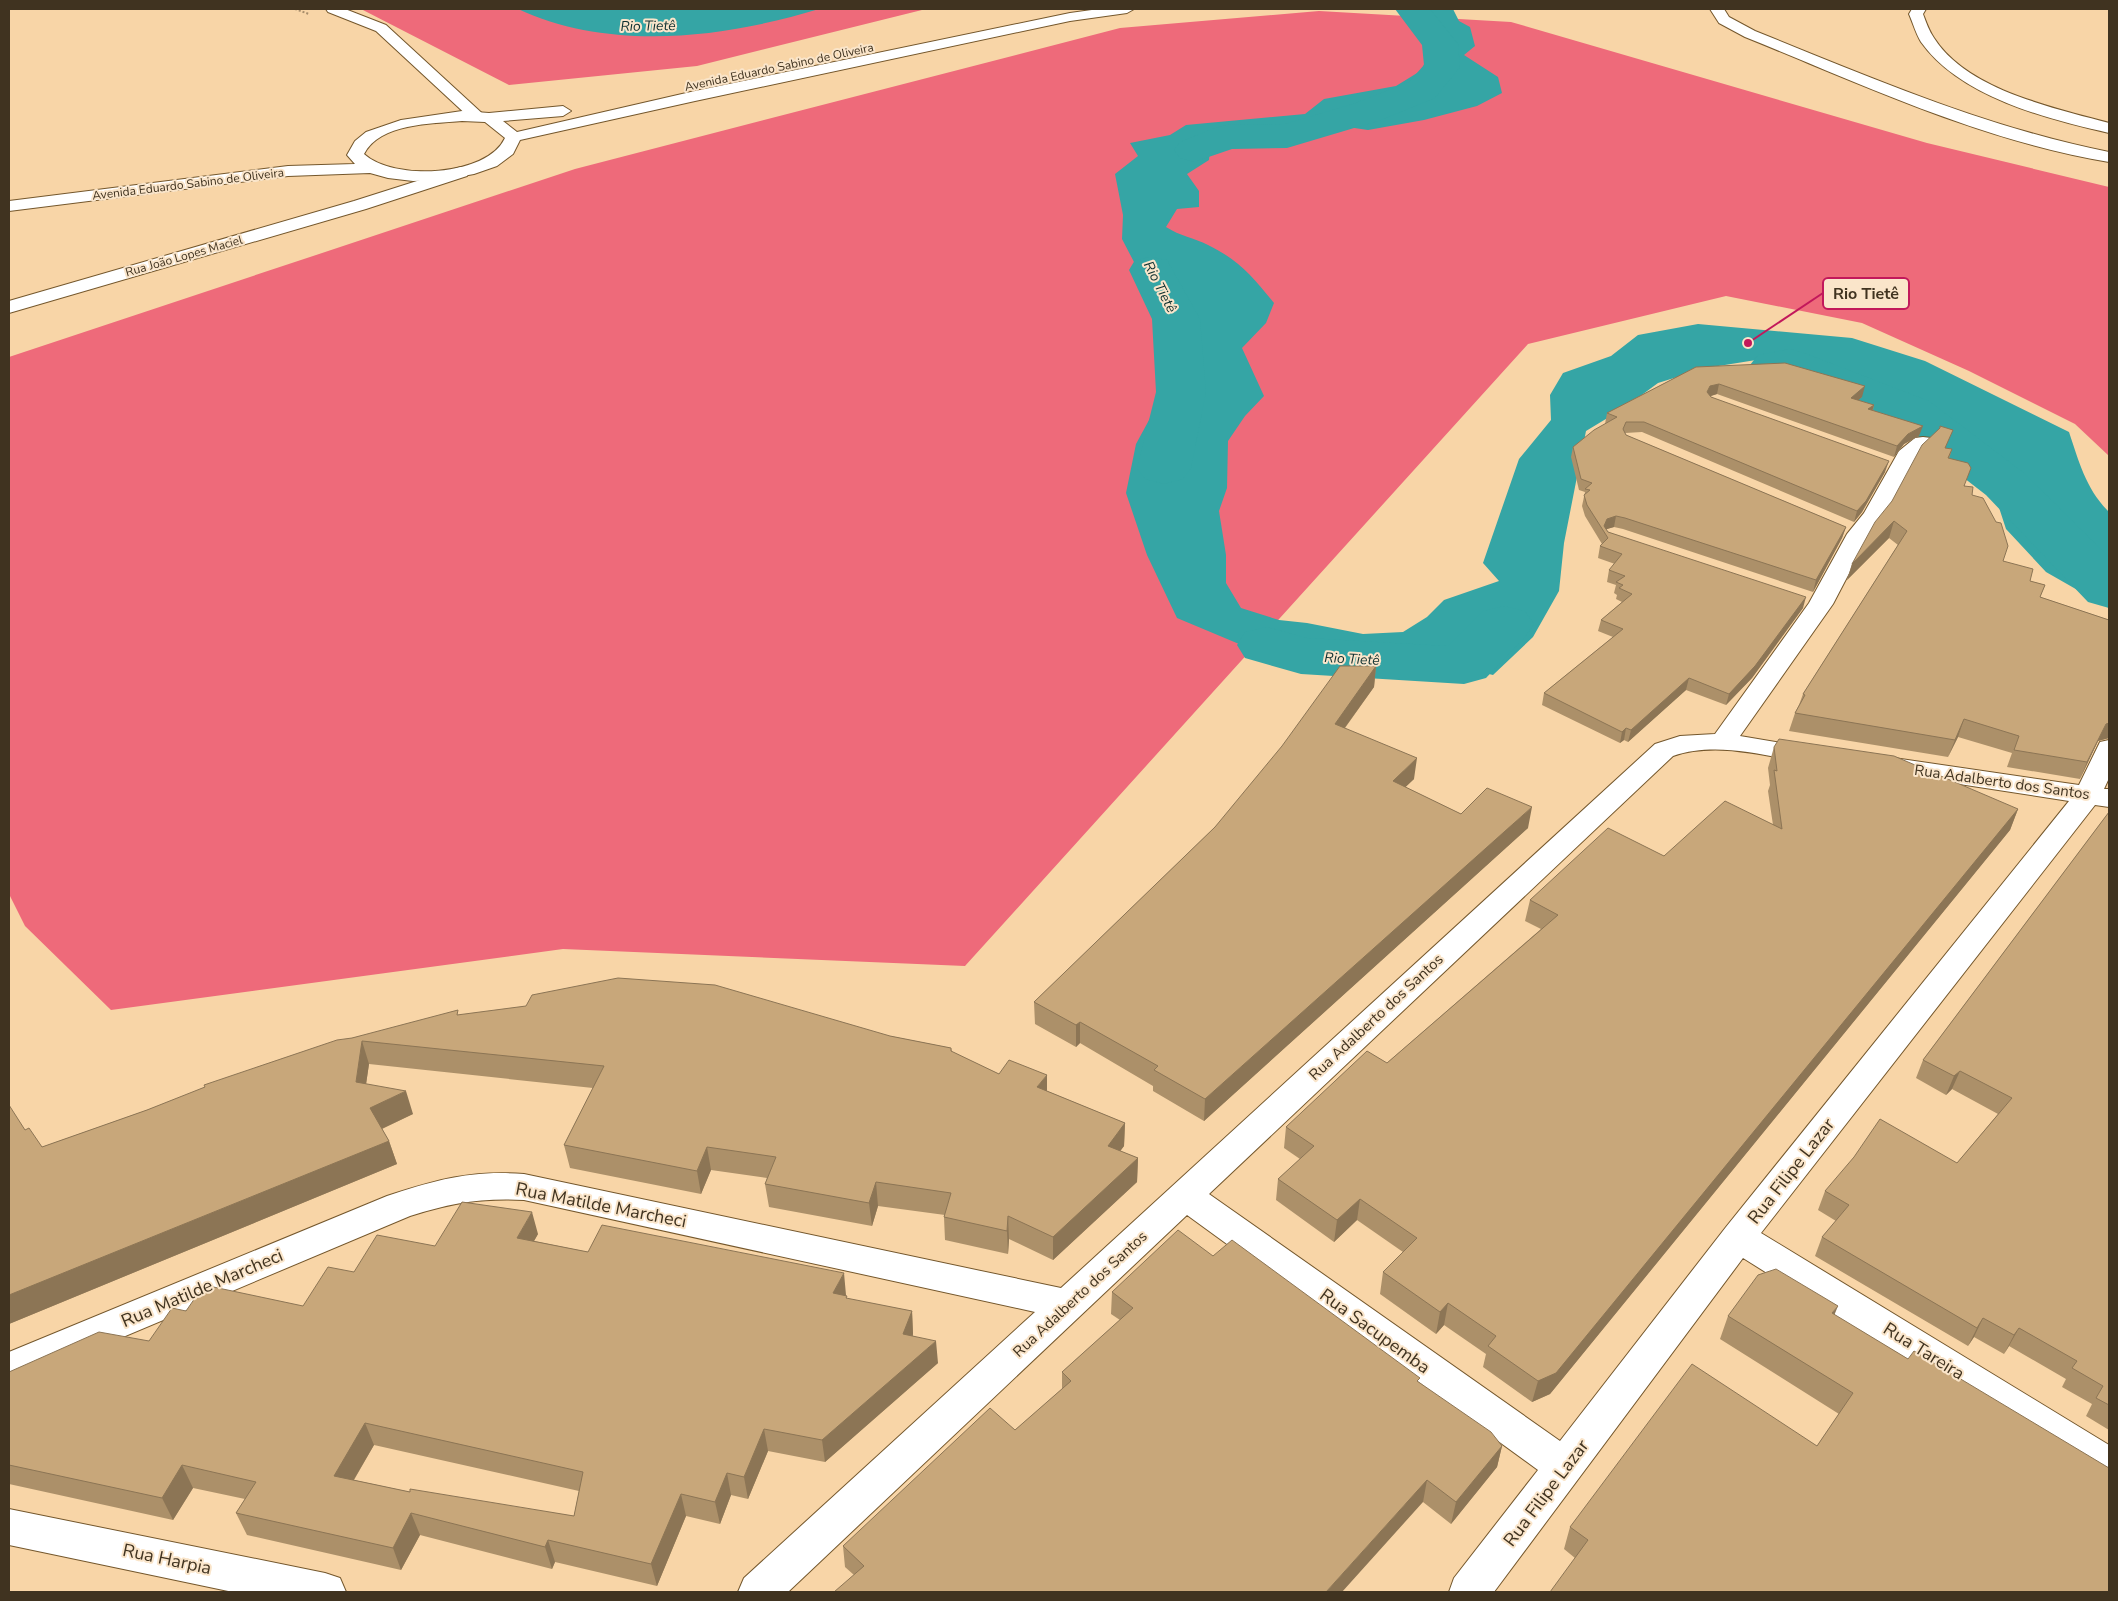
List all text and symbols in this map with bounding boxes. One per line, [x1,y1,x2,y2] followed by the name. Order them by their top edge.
[620,16,676,36] water label: Rio Tietê
[683,39,875,95] street label: Avenida Eduardo Sabino de Oliveira
[91,164,285,204] street label: Avenida Eduardo Sabino de Oliveira
[124,231,245,280] street label: Rua João Lopes Maciel
[1139,258,1181,316] water label: Rio Tietê
[1823,278,1909,309] callout: Rio Tietê
[1833,283,1899,305] text: Rio Tietê
[1324,648,1381,670] water label: Rio Tietê
[1913,760,2091,804] street label: Rua Adalberto dos Santos
[1305,949,1447,1085] street label: Rua Adalberto dos Santos
[1742,1113,1840,1229] street label: Rua Filipe Lazar
[514,1177,688,1233] street label: Rua Matilde Marcheci
[1009,1226,1151,1362] street label: Rua Adalberto dos Santos
[117,1243,287,1333] street label: Rua Matilde Marcheci
[1315,1283,1435,1379] street label: Rua Sacupemba
[1879,1317,1969,1385] street label: Rua Tareira
[1498,1434,1594,1551] street label: Rua Filipe Lazar
[120,1538,214,1580] street label: Rua Harpia

